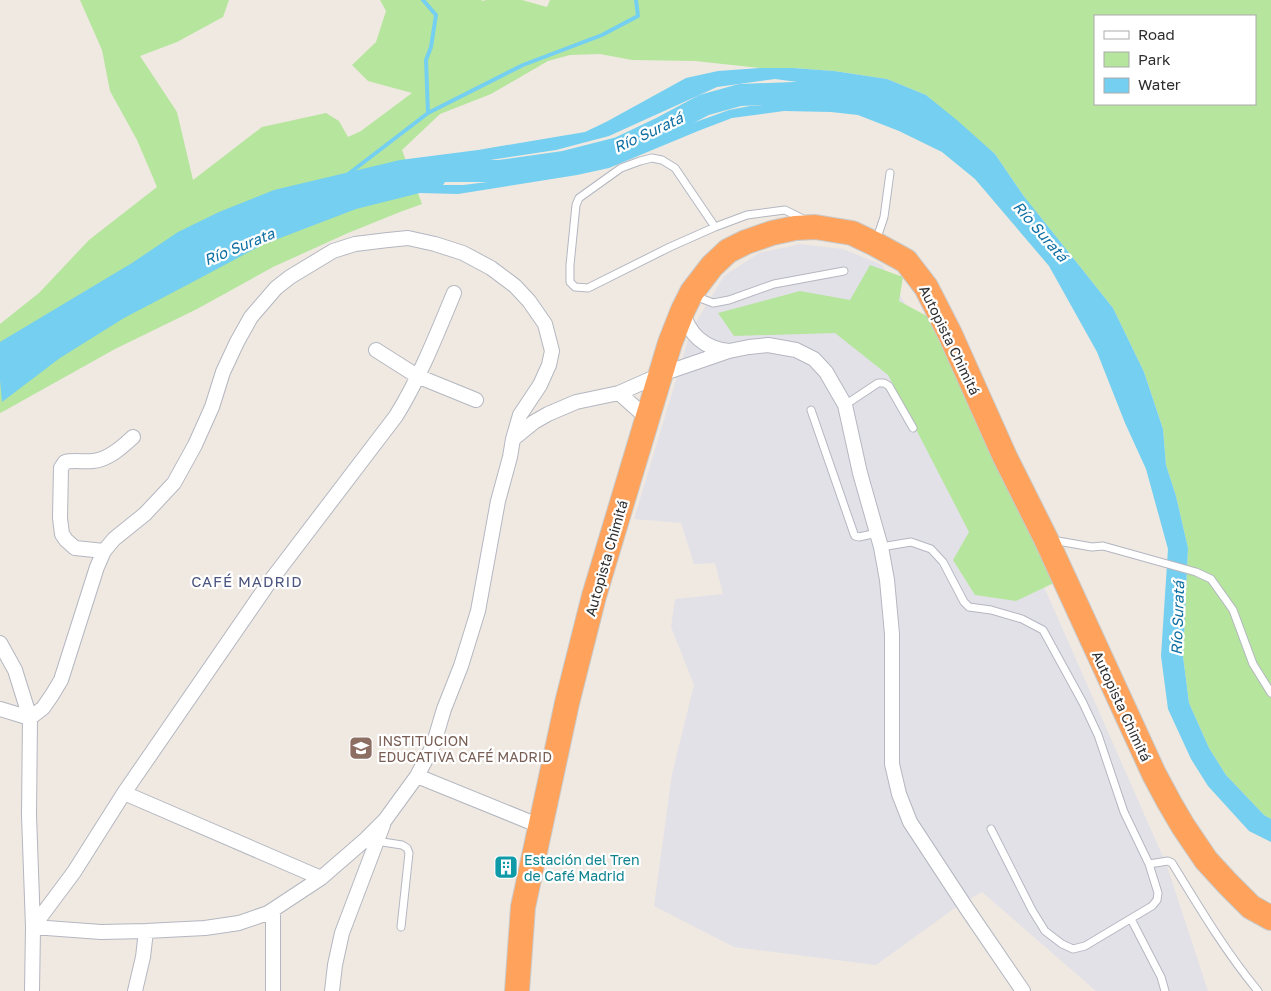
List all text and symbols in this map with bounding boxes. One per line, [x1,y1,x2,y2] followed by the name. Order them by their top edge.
[1094,15,1256,105] legend
[1138,25,1175,43] text: Road
[1138,50,1171,68] text: Park
[1138,75,1181,93] text: Water
[611,108,687,156] water label: Río Suratá
[1010,197,1073,266] water label: Río Suratá
[201,224,277,268] water label: Río Surata
[916,282,984,398] street label: Autopista Chimitá
[581,498,631,618] street label: Autopista Chimitá
[191,572,303,590] district label: CAFÉ MADRID
[1167,579,1187,655] water label: Río Suratá
[1089,648,1155,764] street label: Autopista Chimitá
[378,732,552,765] place label: INSTITUCION EDUCATIVA CAFÉ MADRID
[348,735,374,761] school or university icon: INSTITUCION EDUCATIVA CAFÉ MADRID
[524,851,640,884] place label: Estación del Tren de Café Madrid
[493,854,519,880] building icon: Estación del Tren de Café Madrid

